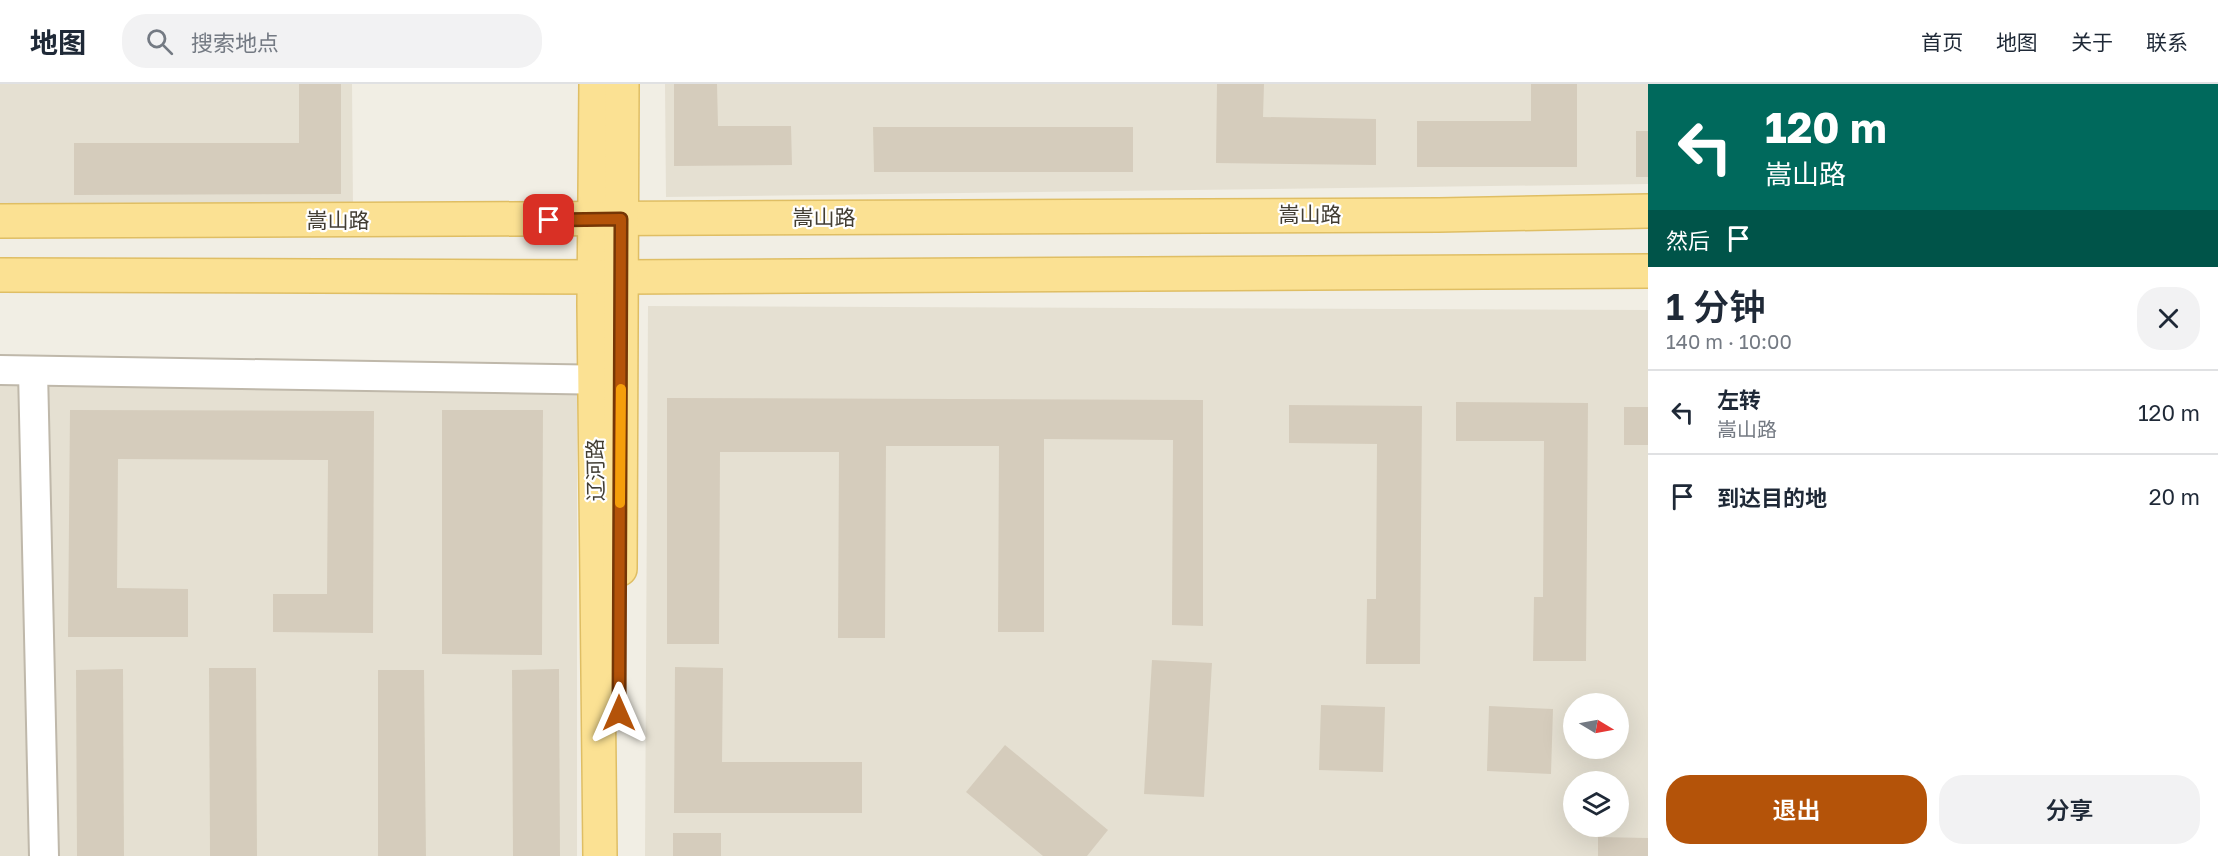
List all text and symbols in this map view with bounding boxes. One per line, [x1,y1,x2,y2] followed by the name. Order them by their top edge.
[122,14,542,68] search box
[143,25,176,58] icon: search
[30,26,86,59] text: 地图
[191,29,279,56] text: 搜索地点
[1921,29,1963,55] text: 首页
[1996,29,2038,55] text: 地图
[2071,29,2113,55] text: 关于
[2146,29,2188,55] text: 联系
[1765,102,1887,152] text: 120 m
[1666,108,1744,186] icon: left
[1765,158,1846,190] text: 嵩山路
[523,194,574,245] pin
[1279,201,1342,227] street label: 嵩山路
[532,203,565,236] icon: arrive
[793,204,856,230] street label: 嵩山路
[307,207,370,233] street label: 嵩山路
[1722,222,1755,255] icon: arrive
[1666,227,1710,254] text: 然后
[1666,285,1765,328] text: 1 分钟
[2137,287,2200,350] button: close
[1666,329,1792,353] text: 140 m · 10:00
[1717,386,1761,413] text: 左转
[1666,396,1699,429] icon: left
[2138,399,2200,426] text: 120 m
[1717,417,1777,441] text: 嵩山路
[581,438,609,502] street label: 辽河路
[1666,480,1699,513] icon: arrive
[2149,483,2200,510] text: 20 m
[1717,484,1827,511] text: 到达目的地
[587,681,651,745] position arrow
[1563,693,1629,759] north arrow
[1563,693,1629,837] map controls
[1563,771,1629,837] button: layers
[1666,775,1927,844] button: 退出
[1939,775,2200,844] button: 分享

